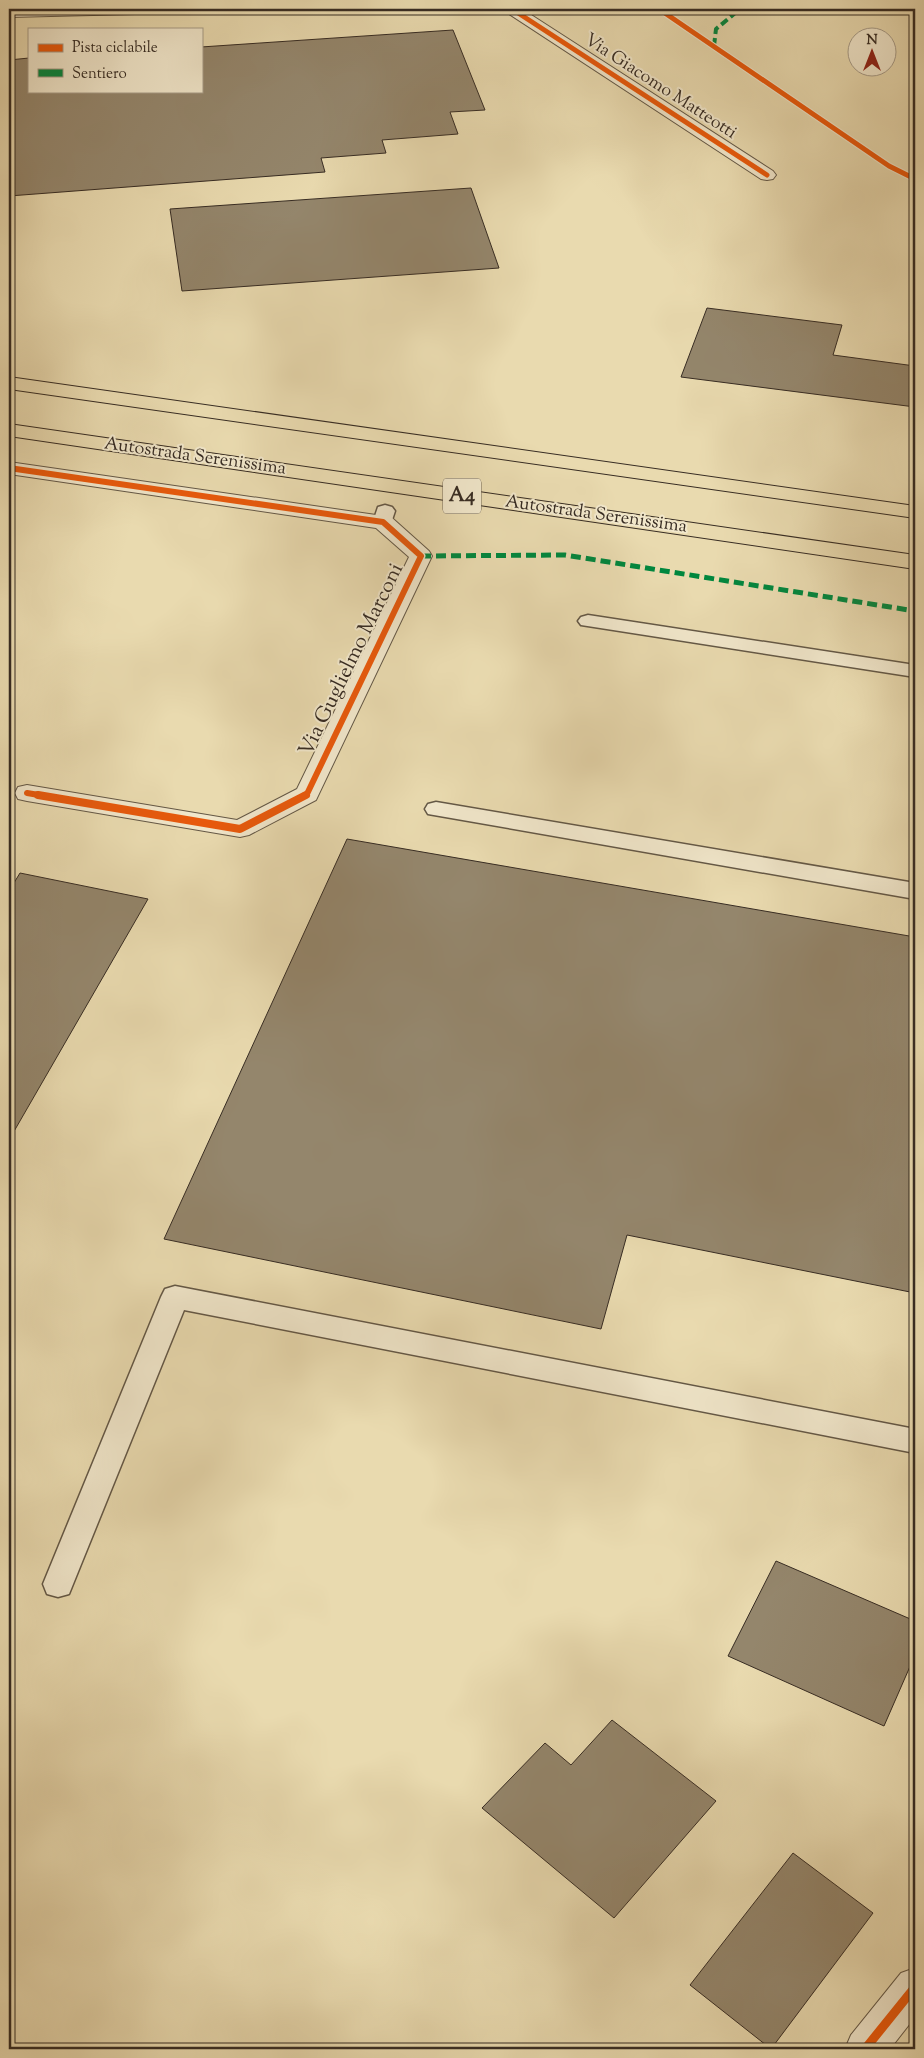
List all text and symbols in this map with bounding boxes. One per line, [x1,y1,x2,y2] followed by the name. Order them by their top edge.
[28,28,202,92] legend
[578,28,742,146] street label: Via Giacomo Matteotti
[846,28,896,78] north arrow
[866,31,878,51] text: N
[72,38,158,59] text: Pista ciclabile
[72,64,127,85] text: Sentiero
[103,431,287,483] street label: Autostrada Serenissima
[443,478,481,514] road number: A4
[504,489,688,541] street label: Autostrada Serenissima
[292,558,412,762] street label: Via Guglielmo Marconi

